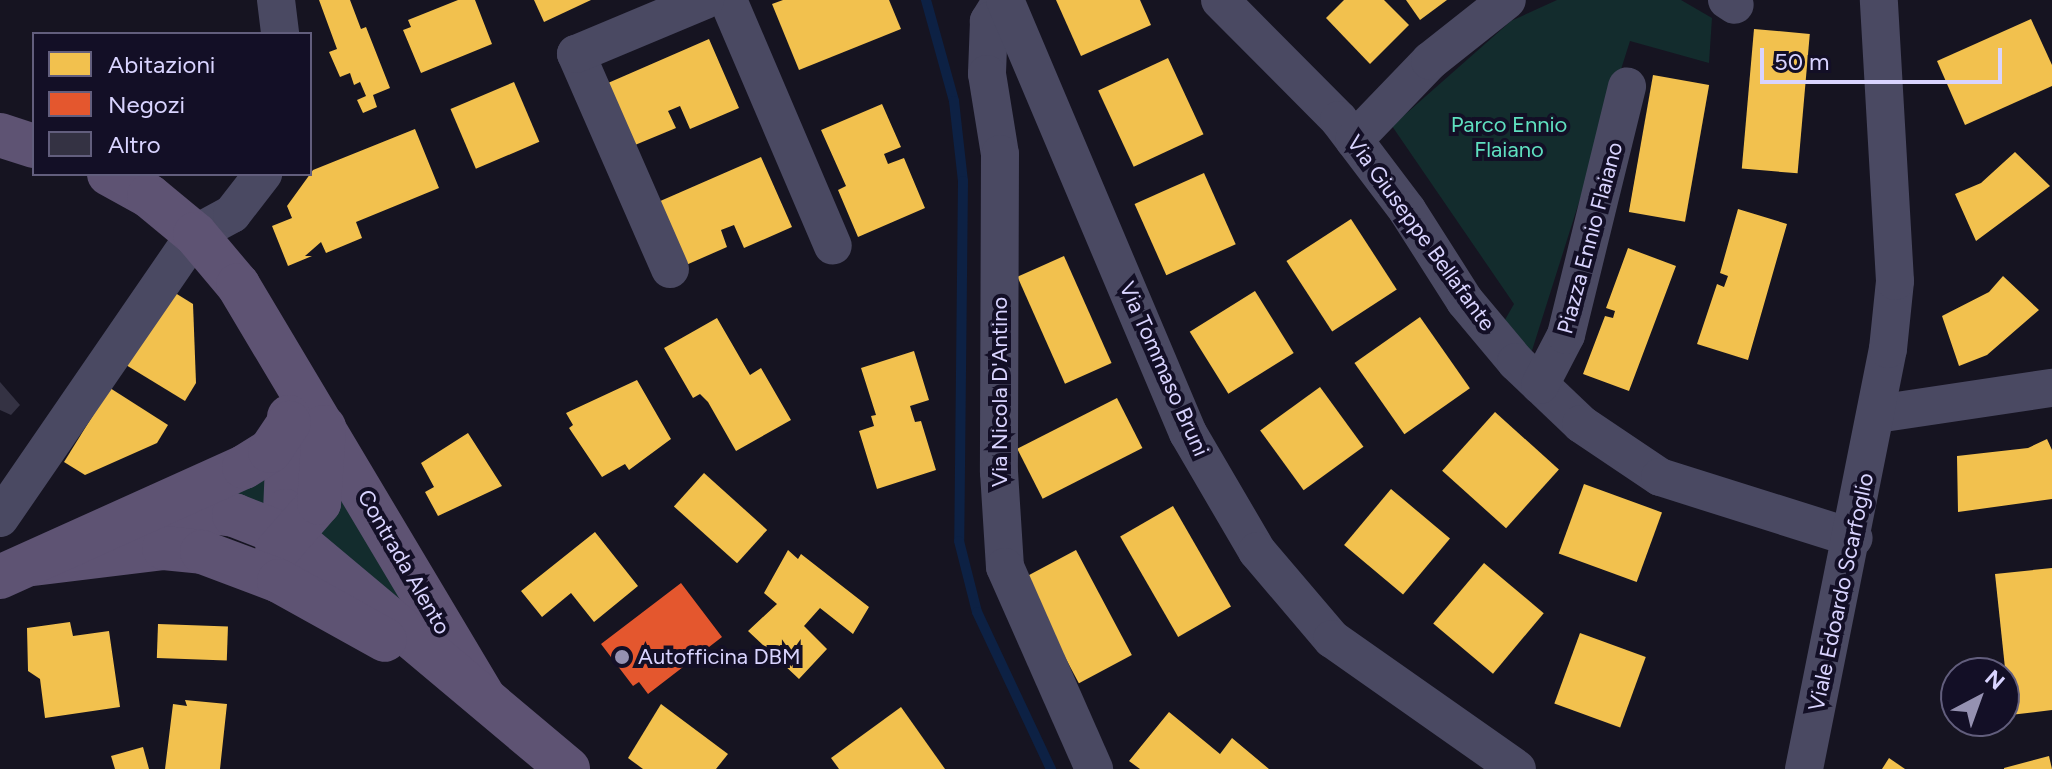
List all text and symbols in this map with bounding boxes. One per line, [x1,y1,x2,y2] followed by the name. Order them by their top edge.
[32,32,312,176] legend
[1764,32,2006,82] scale bar
[1774,47,1830,76] text: 50 m
[108,50,215,79] text: Abitazioni
[108,90,185,119] text: Negozi
[1451,111,1567,162] park label: Parco Ennio Flaiano
[108,130,161,159] text: Altro
[1341,130,1501,336] street label: Via Giuseppe Bellafante
[1552,139,1628,337] street label: Piazza Ennio Flaiano
[1114,278,1214,460] street label: Via Tommaso Bruni
[987,297,1013,487] street label: Via Nicola D'Antino
[1803,471,1879,713] street label: Viale Edoardo Scarfoglio
[352,485,456,639] street label: Contrada Alento
[638,644,801,670] place label: Autofficina DBM
[613,648,631,666] marker: Autofficina DBM
[1940,657,2020,737] north arrow
[1979,664,2010,696] text: N

